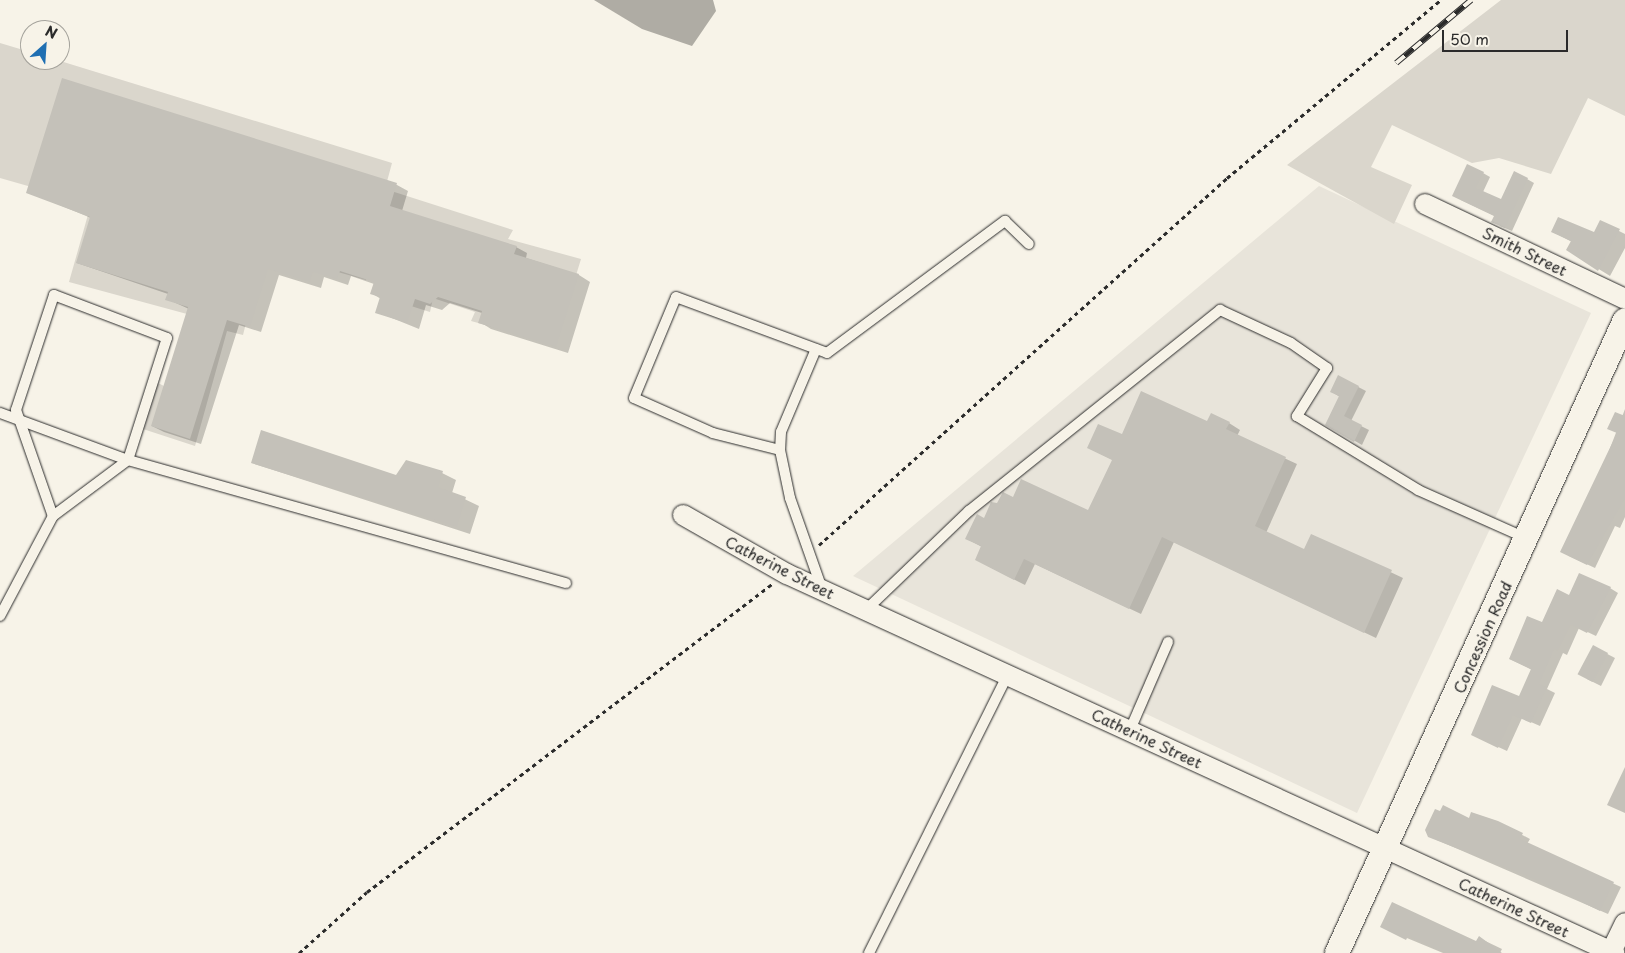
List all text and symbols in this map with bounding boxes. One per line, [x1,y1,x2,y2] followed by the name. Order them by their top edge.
[20,20,70,70] north arrow
[42,20,61,44] text: N
[1445,20,1571,52] scale bar
[1450,27,1489,50] text: 50 m
[1480,223,1570,279] street label: Smith Street
[722,532,838,602] street label: Catherine Street
[1449,578,1515,696] street label: Concession Road
[1089,704,1205,772] street label: Catherine Street
[1456,873,1572,941] street label: Catherine Street

